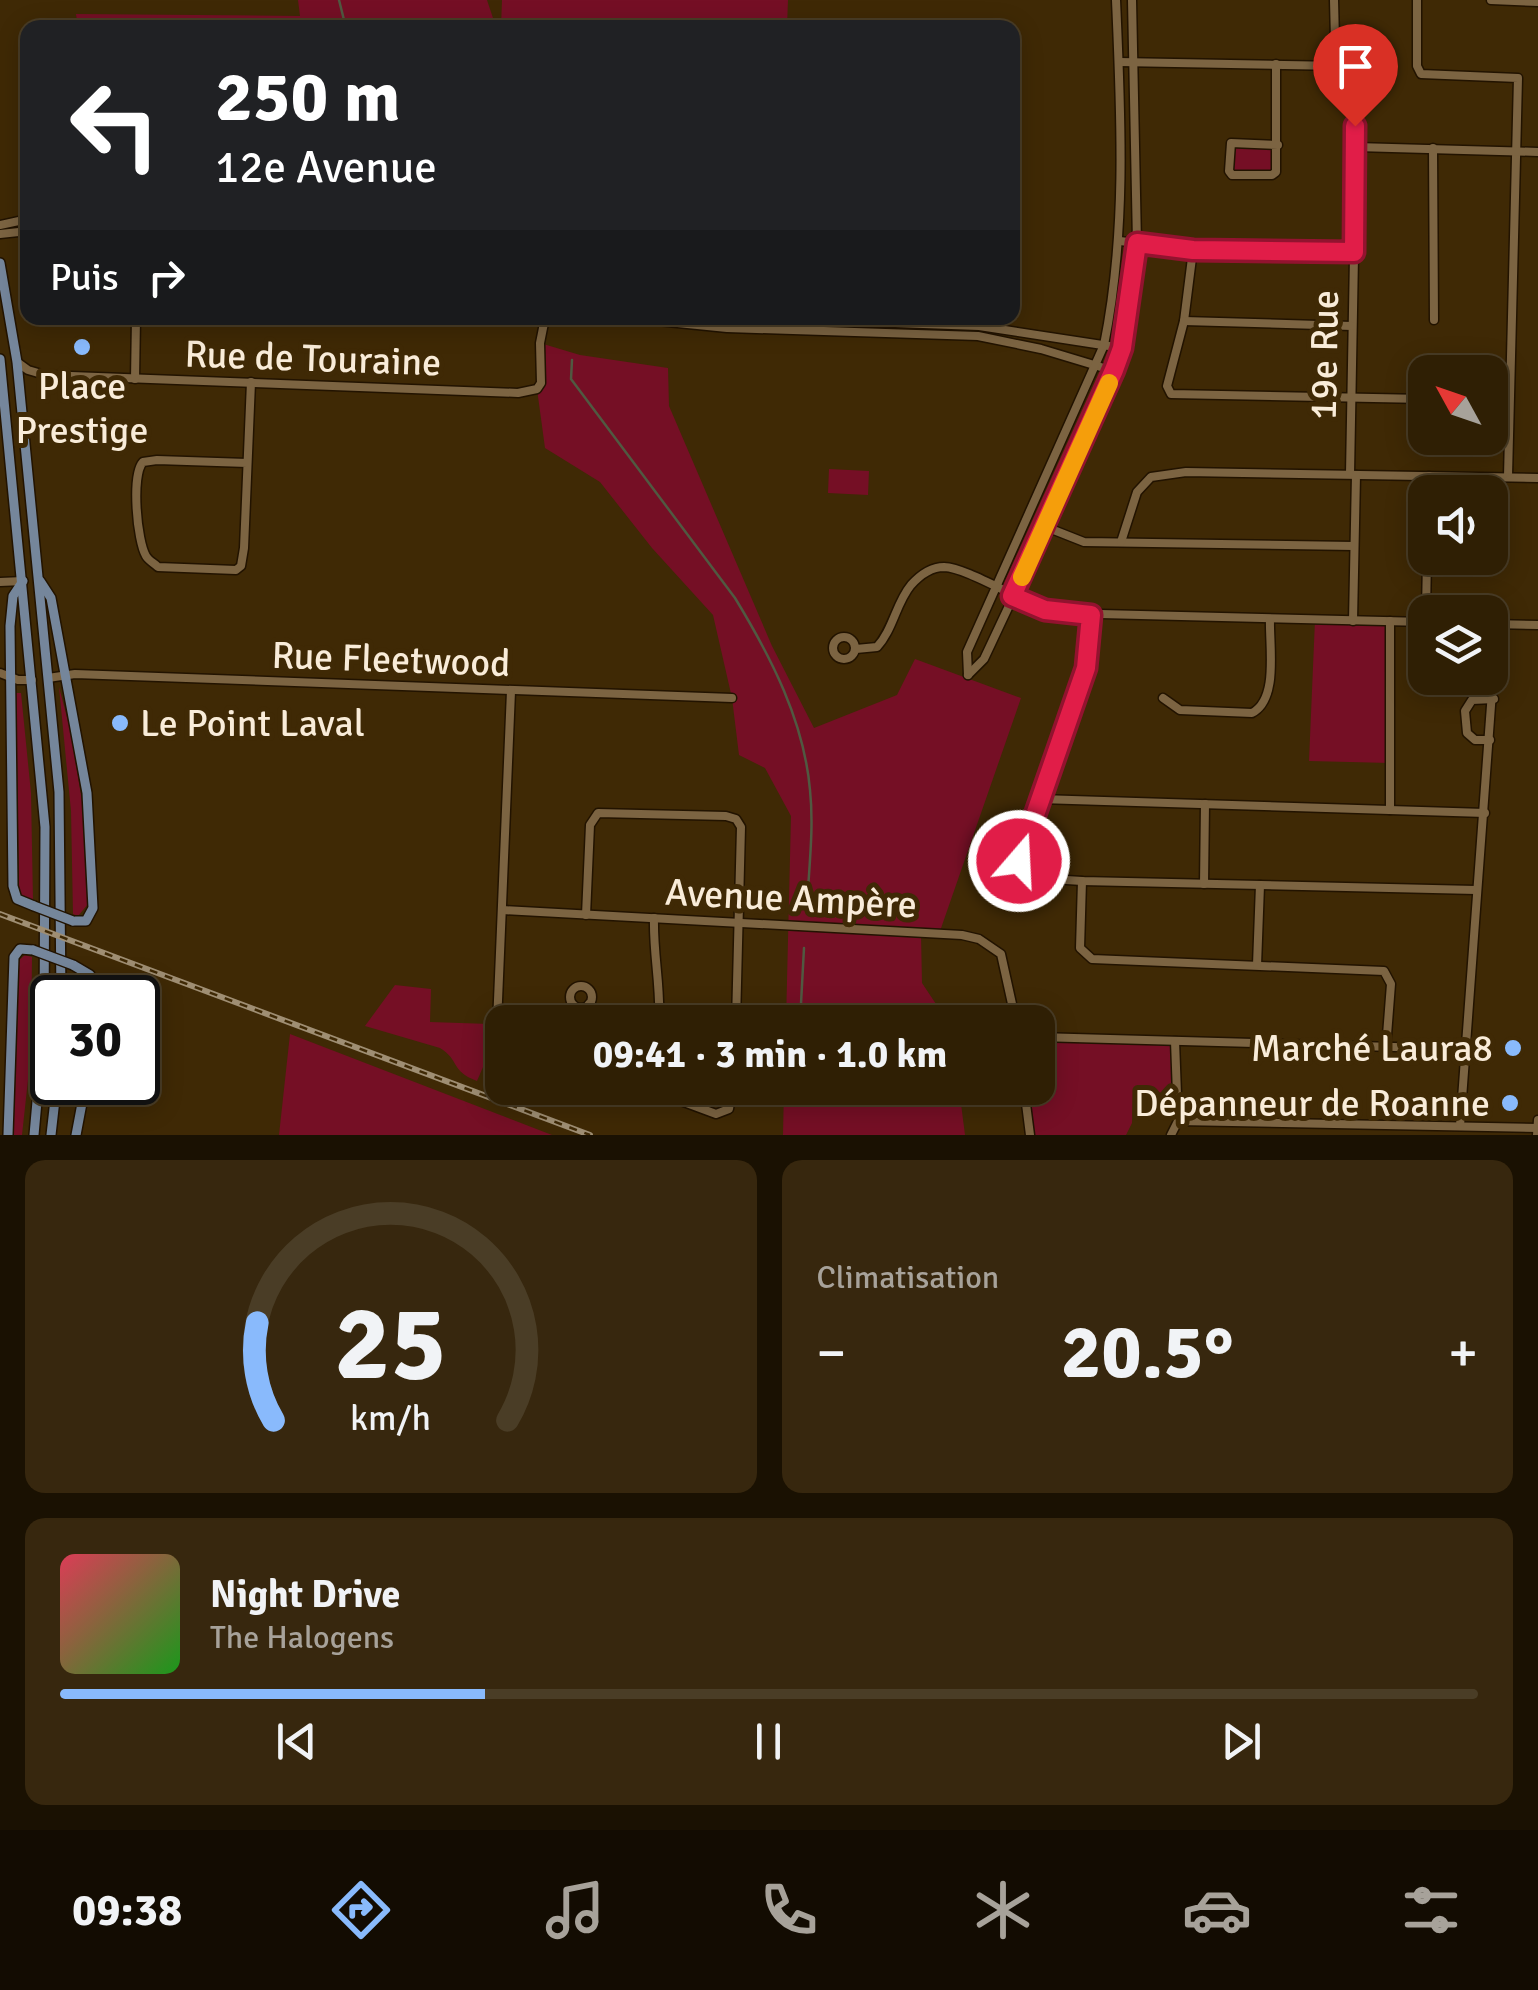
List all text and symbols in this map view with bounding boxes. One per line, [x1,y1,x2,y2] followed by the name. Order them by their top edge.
[1313,24,1398,127] pin
[1328,39,1383,94] icon: arrive
[215,54,400,140] text: 250 m
[50,60,180,190] icon: left
[215,140,437,195] text: 12e Avenue
[139,250,194,305] icon: right
[50,254,119,301] text: Puis
[1300,290,1349,420] street label: 19e Rue
[184,331,442,386] street label: Rue de Touraine
[71,336,93,358] marker: Place Prestige
[1408,355,1508,455] north arrow
[1408,355,1508,695] map controls
[16,363,148,454] place label: Place Prestige
[1408,475,1508,575] button: sound
[1408,595,1508,695] button: layers
[271,632,511,687] street label: Rue Fleetwood
[140,700,365,747] place label: Le Point Laval
[109,712,131,734] marker: Le Point Laval
[967,809,1071,913] position arrow
[664,868,918,929] street label: Avenue Ampère
[30,975,160,1105] speed limit sign: 30
[1251,1025,1493,1072] place label: Marché Laura8
[593,1031,947,1078] text: 09:41 · 3 min · 1.0 km
[1502,1037,1524,1059] marker: Marché Laura8
[1134,1080,1490,1127] place label: Dépanneur de Roanne
[1499,1092,1521,1114] marker: Dépanneur de Roanne
[817,1258,999,1297] text: Climatisation
[335,1280,447,1408] text: 25
[1061,1306,1234,1399] text: 20.5°
[817,1319,846,1387] text: −
[1448,1319,1478,1387] text: +
[350,1396,431,1440] text: km/h
[210,1571,400,1618] text: Night Drive
[210,1618,394,1657] text: The Halogens
[269,1714,324,1769] icon: previous
[741,1714,796,1769] icon: pause
[1214,1714,1269,1769] icon: next
[326,1875,396,1945] icon: directions
[540,1875,610,1945] icon: music
[754,1875,824,1945] icon: phone
[968,1875,1038,1945] icon: climate
[1182,1875,1252,1945] icon: car
[1396,1875,1466,1945] icon: filters
[72,1883,182,1938] text: 09:38

